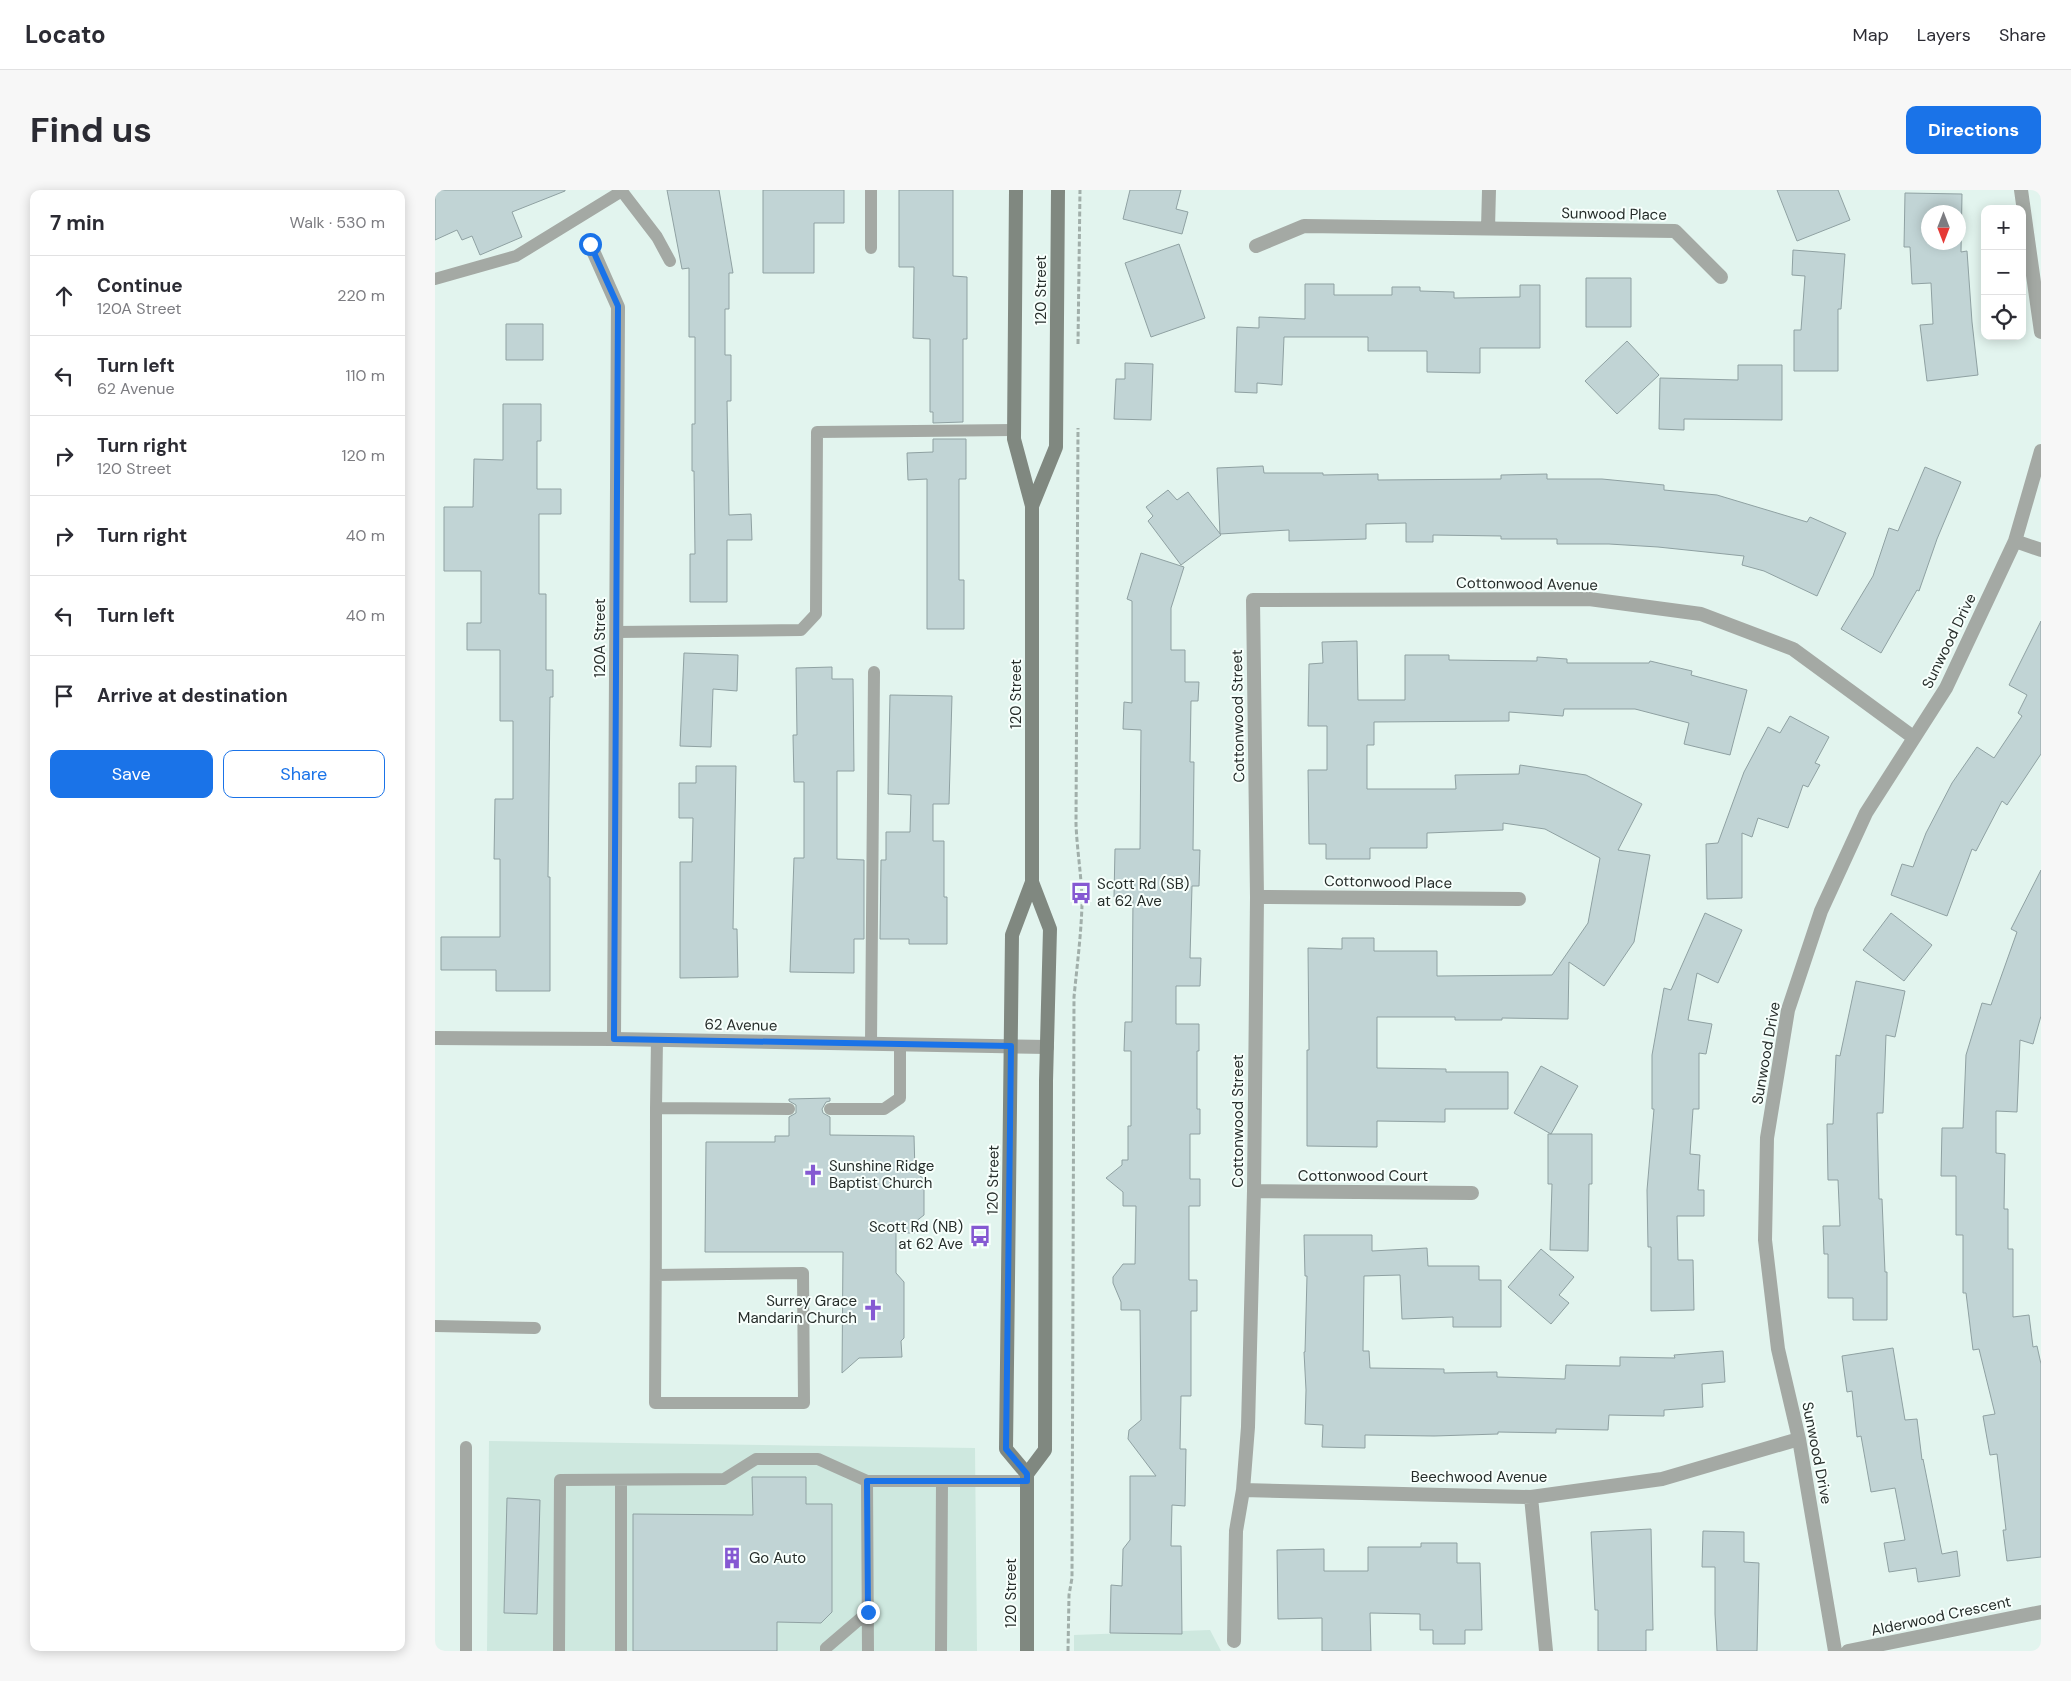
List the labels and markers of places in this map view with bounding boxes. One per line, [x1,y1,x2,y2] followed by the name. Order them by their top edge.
[1097,874,1189,911] place label: Scott Rd (SB) at 62 Ave
[1068,880,1094,906] bus stop icon: Scott Rd (SB) at 62 Ave
[829,1156,934,1193] place label: Sunshine Ridge Baptist Church
[800,1162,826,1188] church icon: Sunshine Ridge Baptist Church
[869,1217,963,1254] place label: Scott Rd (NB) at 62 Ave
[967,1223,993,1249] bus stop icon: Scott Rd (NB) at 62 Ave
[738,1291,857,1328] place label: Surrey Grace Mandarin Church
[860,1297,886,1323] church icon: Surrey Grace Mandarin Church
[719,1545,745,1571] building icon: Go Auto
[749,1548,806,1568] place label: Go Auto

